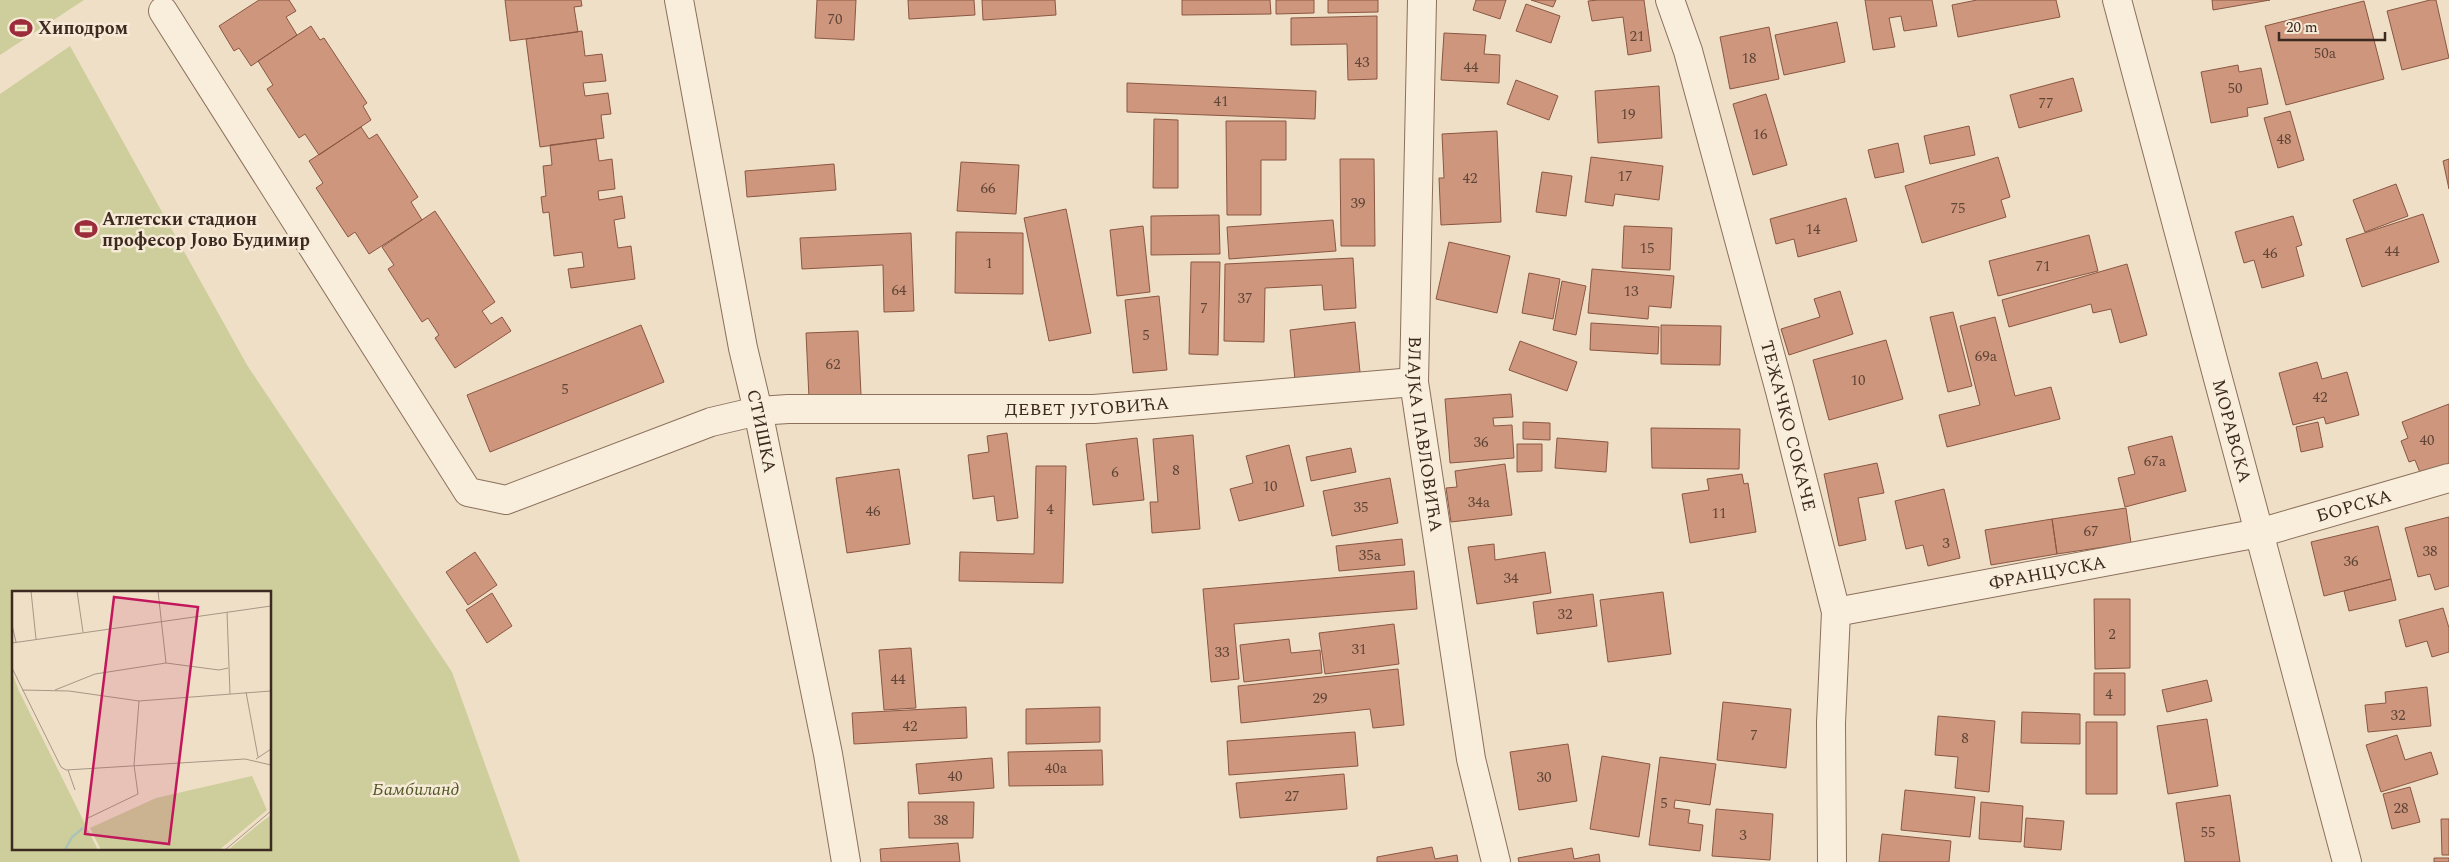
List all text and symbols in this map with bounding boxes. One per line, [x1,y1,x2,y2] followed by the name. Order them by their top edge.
[827,8,843,31] house number: 70
[2279,10,2385,42] scale bar
[8,15,34,41] sports icon: Хиподром
[38,15,128,42] place label: Хиподром
[2286,16,2318,39] text: 20 m
[1629,25,1645,48] house number: 21
[2314,42,2337,65] house number: 50a
[1741,47,1757,70] house number: 18
[1354,51,1370,74] house number: 43
[1463,56,1479,79] house number: 44
[2227,77,2243,100] house number: 50
[1213,90,1229,113] house number: 41
[2038,92,2054,115] house number: 77
[1620,103,1636,126] house number: 19
[1752,123,1768,146] house number: 16
[2276,128,2292,151] house number: 48
[1617,165,1633,188] house number: 17
[1462,167,1478,190] house number: 42
[980,177,996,200] house number: 66
[1350,192,1366,215] house number: 39
[1950,197,1966,220] house number: 75
[102,206,310,254] place label: Атлетски стадион професор Јово Будимир
[73,216,99,242] sports icon: Атлетски стадион професор Јово Будимир
[1805,218,1821,241] house number: 14
[1639,237,1655,260] house number: 15
[2384,240,2400,263] house number: 44
[2262,242,2278,265] house number: 46
[985,252,993,275] house number: 1
[2035,255,2051,278] house number: 71
[891,279,907,302] house number: 64
[1623,280,1639,303] house number: 13
[1237,287,1253,310] house number: 37
[1200,297,1208,320] house number: 7
[1142,324,1150,347] house number: 5
[1401,336,1450,534] street label: ВЛАЈКА ПАВЛОВИЋА
[1753,337,1823,514] street label: ТЕЖАЧКО СОКАЧЕ
[1975,345,1998,368] house number: 69a
[825,353,841,376] house number: 62
[1850,369,1866,392] house number: 10
[2205,376,2259,486] street label: МОРАВСКА
[561,378,569,401] house number: 5
[2312,386,2328,409] house number: 42
[740,387,784,475] street label: СТИШКА
[1005,389,1170,423] street label: ДЕВЕТ ЈУГОВИЋА
[2419,429,2435,452] house number: 40
[1473,431,1489,454] house number: 36
[2144,450,2167,473] house number: 67a
[1172,459,1180,482] house number: 8
[1111,461,1119,484] house number: 6
[1262,475,1278,498] house number: 10
[2313,482,2395,529] street label: БОРСКА
[1468,491,1491,514] house number: 34a
[1353,496,1369,519] house number: 35
[1046,498,1054,521] house number: 4
[865,500,881,523] house number: 46
[1711,502,1727,525] house number: 11
[2083,520,2099,543] house number: 67
[1942,532,1950,555] house number: 3
[2422,540,2438,563] house number: 38
[1359,544,1382,567] house number: 35a
[1987,548,2108,597] street label: ФРАНЦУСКА
[2343,550,2359,573] house number: 36
[1503,567,1519,590] house number: 34
[12,591,271,850] inset map
[1557,603,1573,626] house number: 32
[2108,623,2116,646] house number: 2
[1351,638,1367,661] house number: 31
[1214,641,1230,664] house number: 33
[890,668,906,691] house number: 44
[2105,683,2113,706] house number: 4
[1312,687,1328,710] house number: 29
[2390,704,2406,727] house number: 32
[902,715,918,738] house number: 42
[1750,724,1758,747] house number: 7
[1961,727,1969,750] house number: 8
[1045,757,1068,780] house number: 40a
[947,765,963,788] house number: 40
[1536,766,1552,789] house number: 30
[372,776,460,803] park label: Бамбиланд
[1284,785,1300,808] house number: 27
[1660,792,1668,815] house number: 5
[2393,797,2409,820] house number: 28
[933,809,949,832] house number: 38
[2200,821,2216,844] house number: 55
[1739,824,1747,847] house number: 3

